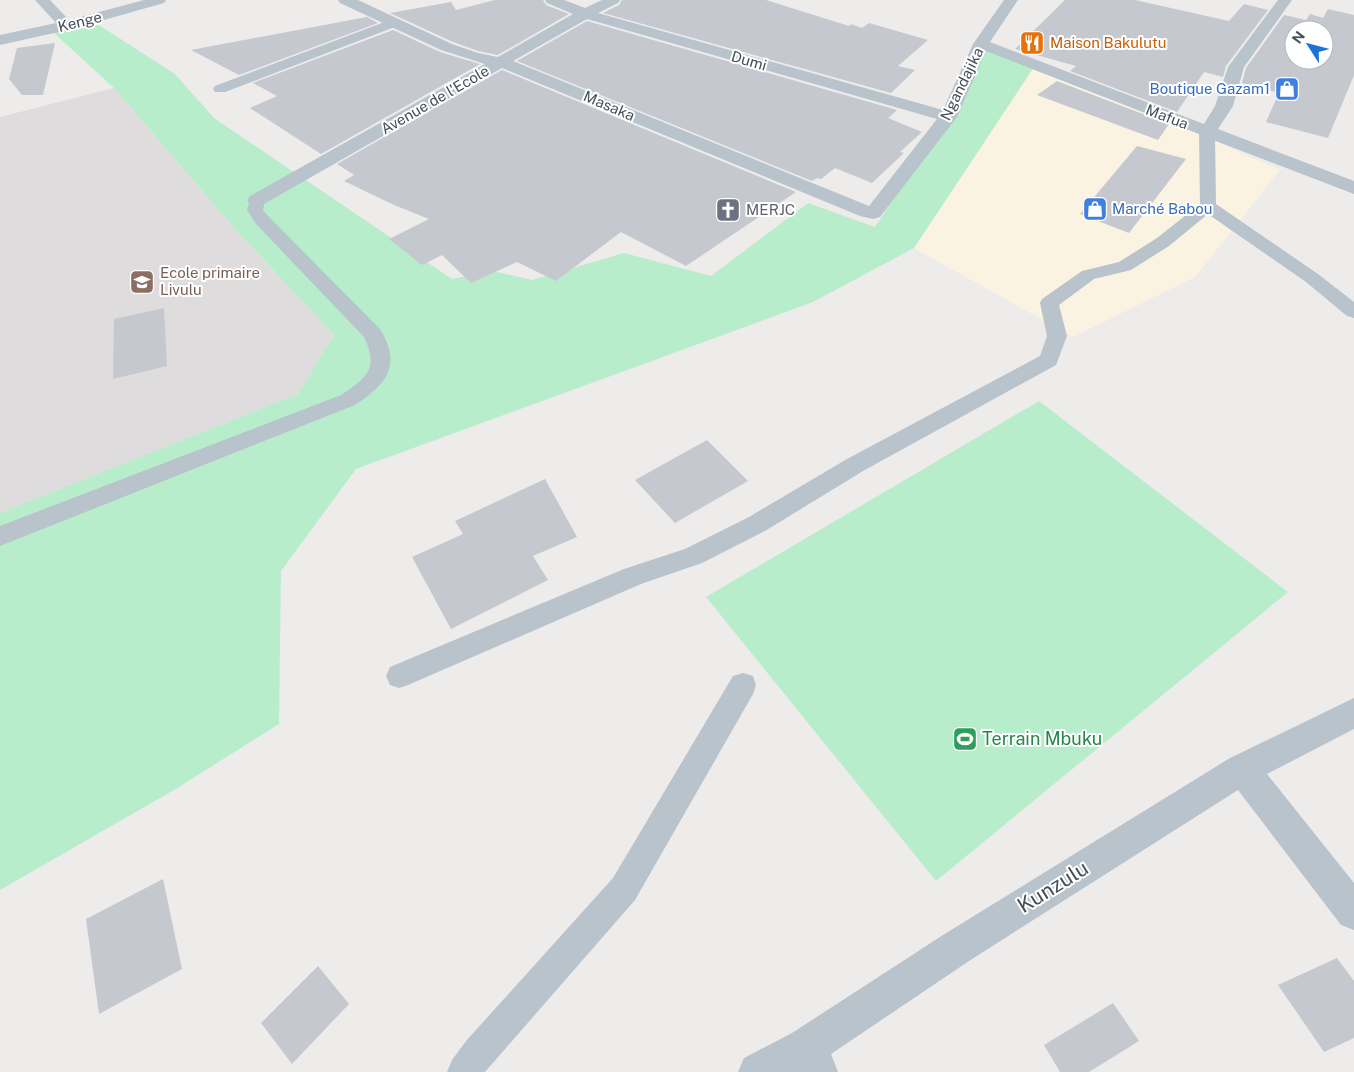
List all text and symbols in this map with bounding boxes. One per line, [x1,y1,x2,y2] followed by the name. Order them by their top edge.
[56,8,104,35] street label: Kenge
[1284,20,1334,70] north arrow
[1289,28,1308,46] text: N
[1019,30,1045,56] restaurant icon: Maison Bakulutu
[1050,34,1167,51] place label: Maison Bakulutu
[937,45,986,123] street label: Ngandajika
[730,47,769,74] street label: Dumi
[378,62,492,137] street label: Avenue de l'Ecole
[1274,76,1300,102] shop icon: Boutique Gazam1
[1150,80,1270,97] place label: Boutique Gazam1
[581,87,637,124] street label: Masaka
[1143,101,1191,132] street label: Mafua
[1082,196,1108,222] shop icon: Marché Babou
[715,197,741,223] church icon: MERJC
[1112,200,1212,217] place label: Marché Babou
[746,201,795,218] place label: MERJC
[160,264,260,298] place label: Ecole primaire Livulu
[129,269,155,295] school or university icon: Ecole primaire Livulu
[952,726,978,752] sports icon: Terrain Mbuku
[982,728,1102,749] place label: Terrain Mbuku
[1013,855,1093,918] street label: Kunzulu

